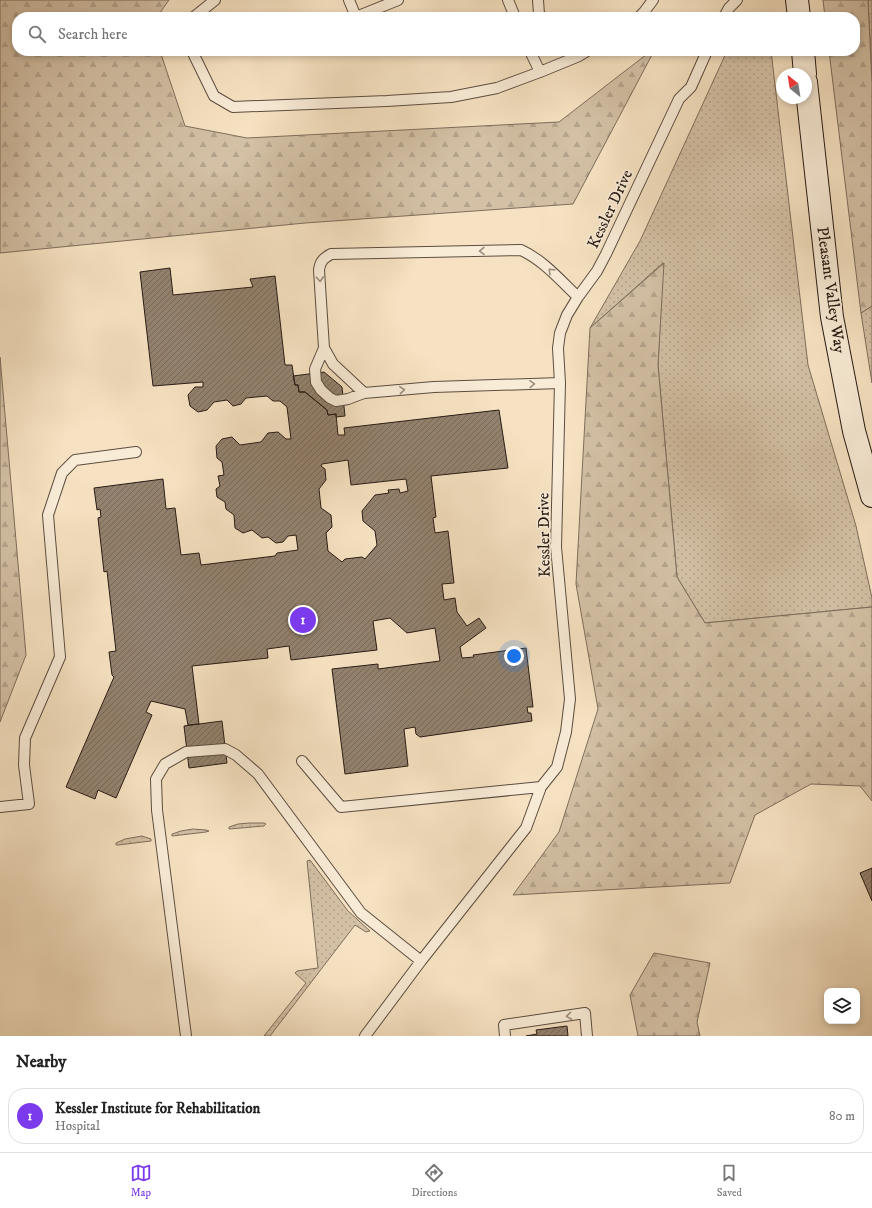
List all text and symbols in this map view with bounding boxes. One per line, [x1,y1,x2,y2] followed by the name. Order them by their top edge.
[12,12,860,56] search box
[26,23,48,45] icon: search
[58,25,127,44] text: Search here
[776,68,812,104] north arrow
[583,166,637,252] street label: Kessler Drive
[812,225,850,355] street label: Pleasant Valley Way
[479,247,485,256] one-way arrow
[548,269,556,276] one-way arrow
[315,276,324,282] one-way arrow
[529,380,535,388] one-way arrow
[399,386,405,395] one-way arrow
[533,492,555,578] street label: Kessler Drive
[290,605,316,635] pin: 1
[504,646,524,666] your location
[824,988,860,1024] map controls
[824,988,860,1024] button: layers
[566,1011,572,1020] one-way arrow
[16,1051,66,1073] text: Nearby
[55,1099,260,1118] text: Kessler Institute for Rehabilitation
[28,1108,32,1124] text: 1
[829,1108,855,1124] text: 80 m
[55,1118,100,1134] text: Hospital
[130,1162,152,1200] tab: Map
[412,1162,457,1200] tab: Directions
[717,1162,742,1200] tab: Saved

